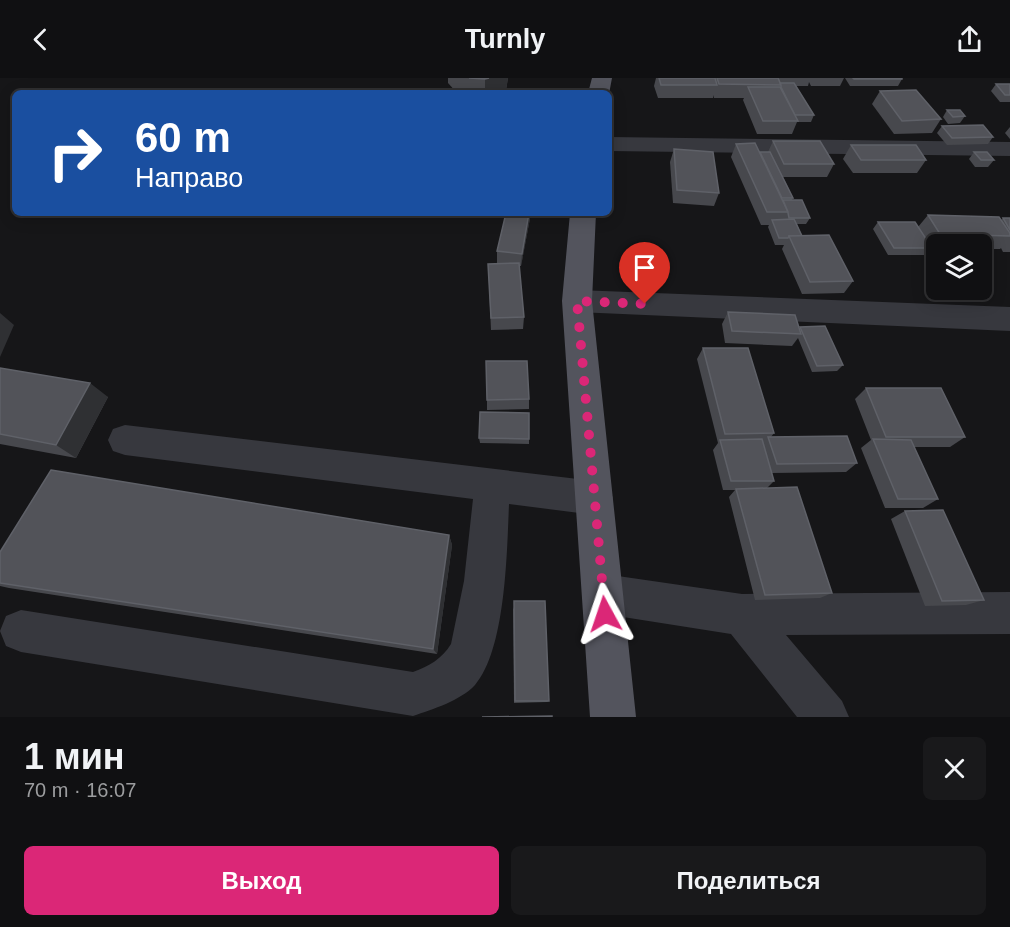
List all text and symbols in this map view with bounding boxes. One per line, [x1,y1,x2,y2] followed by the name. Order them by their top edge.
[24,23,57,56] icon: back
[953,23,986,56] icon: share
[465,24,545,54] text: Turnly
[36,114,114,192] icon: right
[135,114,231,161] text: 60 m
[135,163,243,193] text: Направо
[926,234,992,300] map controls
[926,234,992,300] button: layers
[619,242,670,304] pin
[628,251,661,284] icon: arrive
[573,582,637,646] position arrow
[24,736,125,777] text: 1 мин
[923,737,986,800] button: close
[24,779,136,801] text: 70 m · 16:07
[24,846,499,915] button: Выход
[511,846,986,915] button: Поделиться

